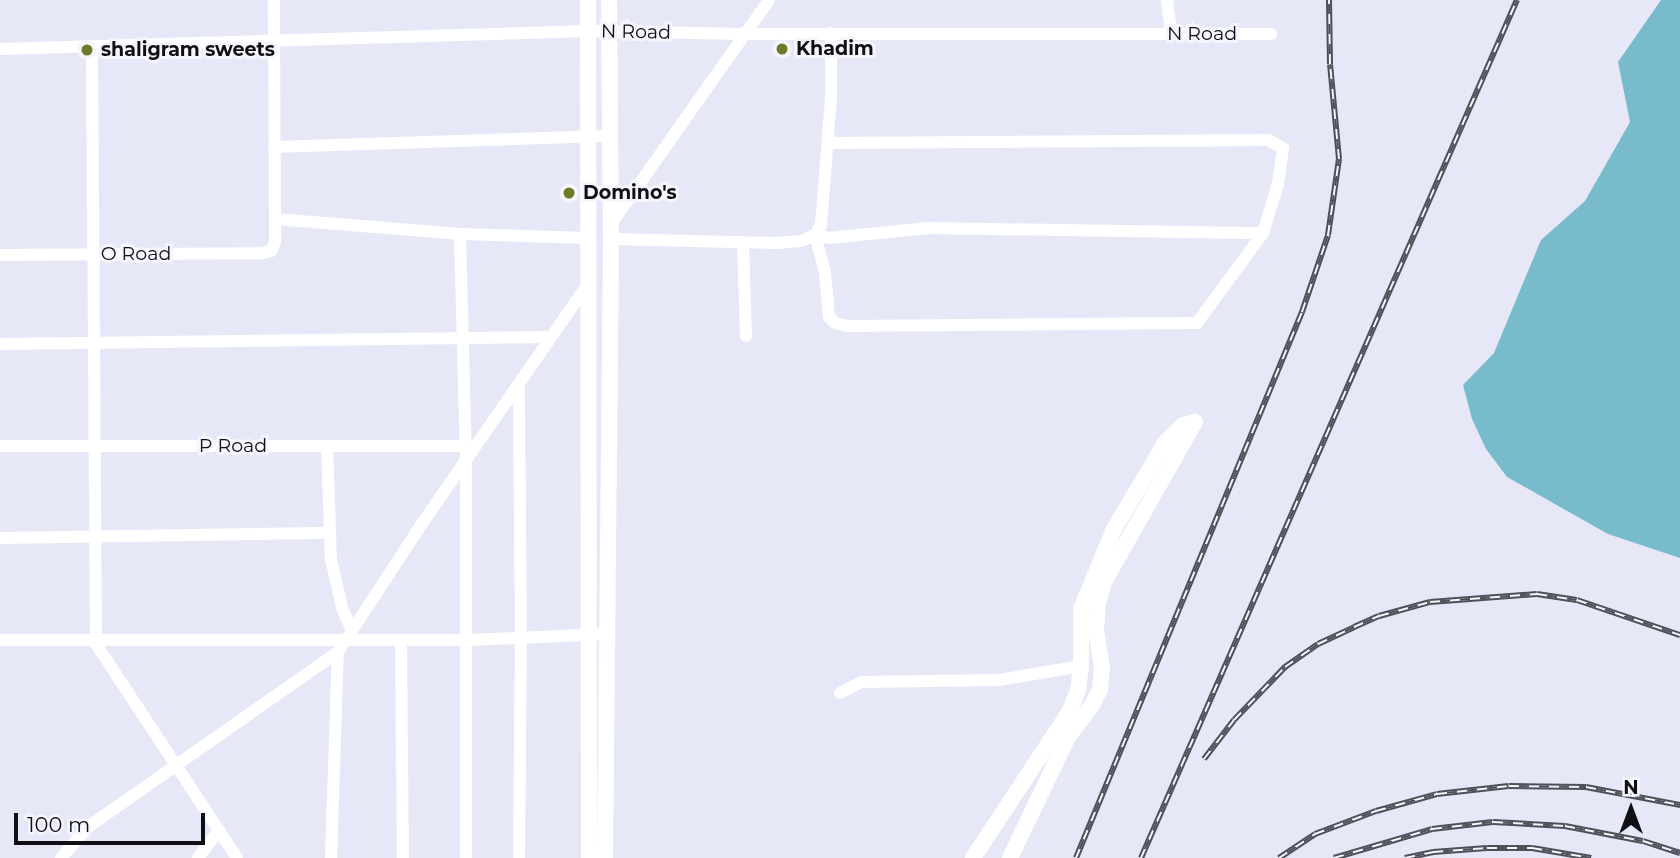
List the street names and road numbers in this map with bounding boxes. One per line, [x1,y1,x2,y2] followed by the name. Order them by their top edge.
[601,20,671,44] street label: N Road
[1167,23,1237,45] street label: N Road
[101,243,171,265] street label: O Road
[199,435,267,457] street label: P Road

